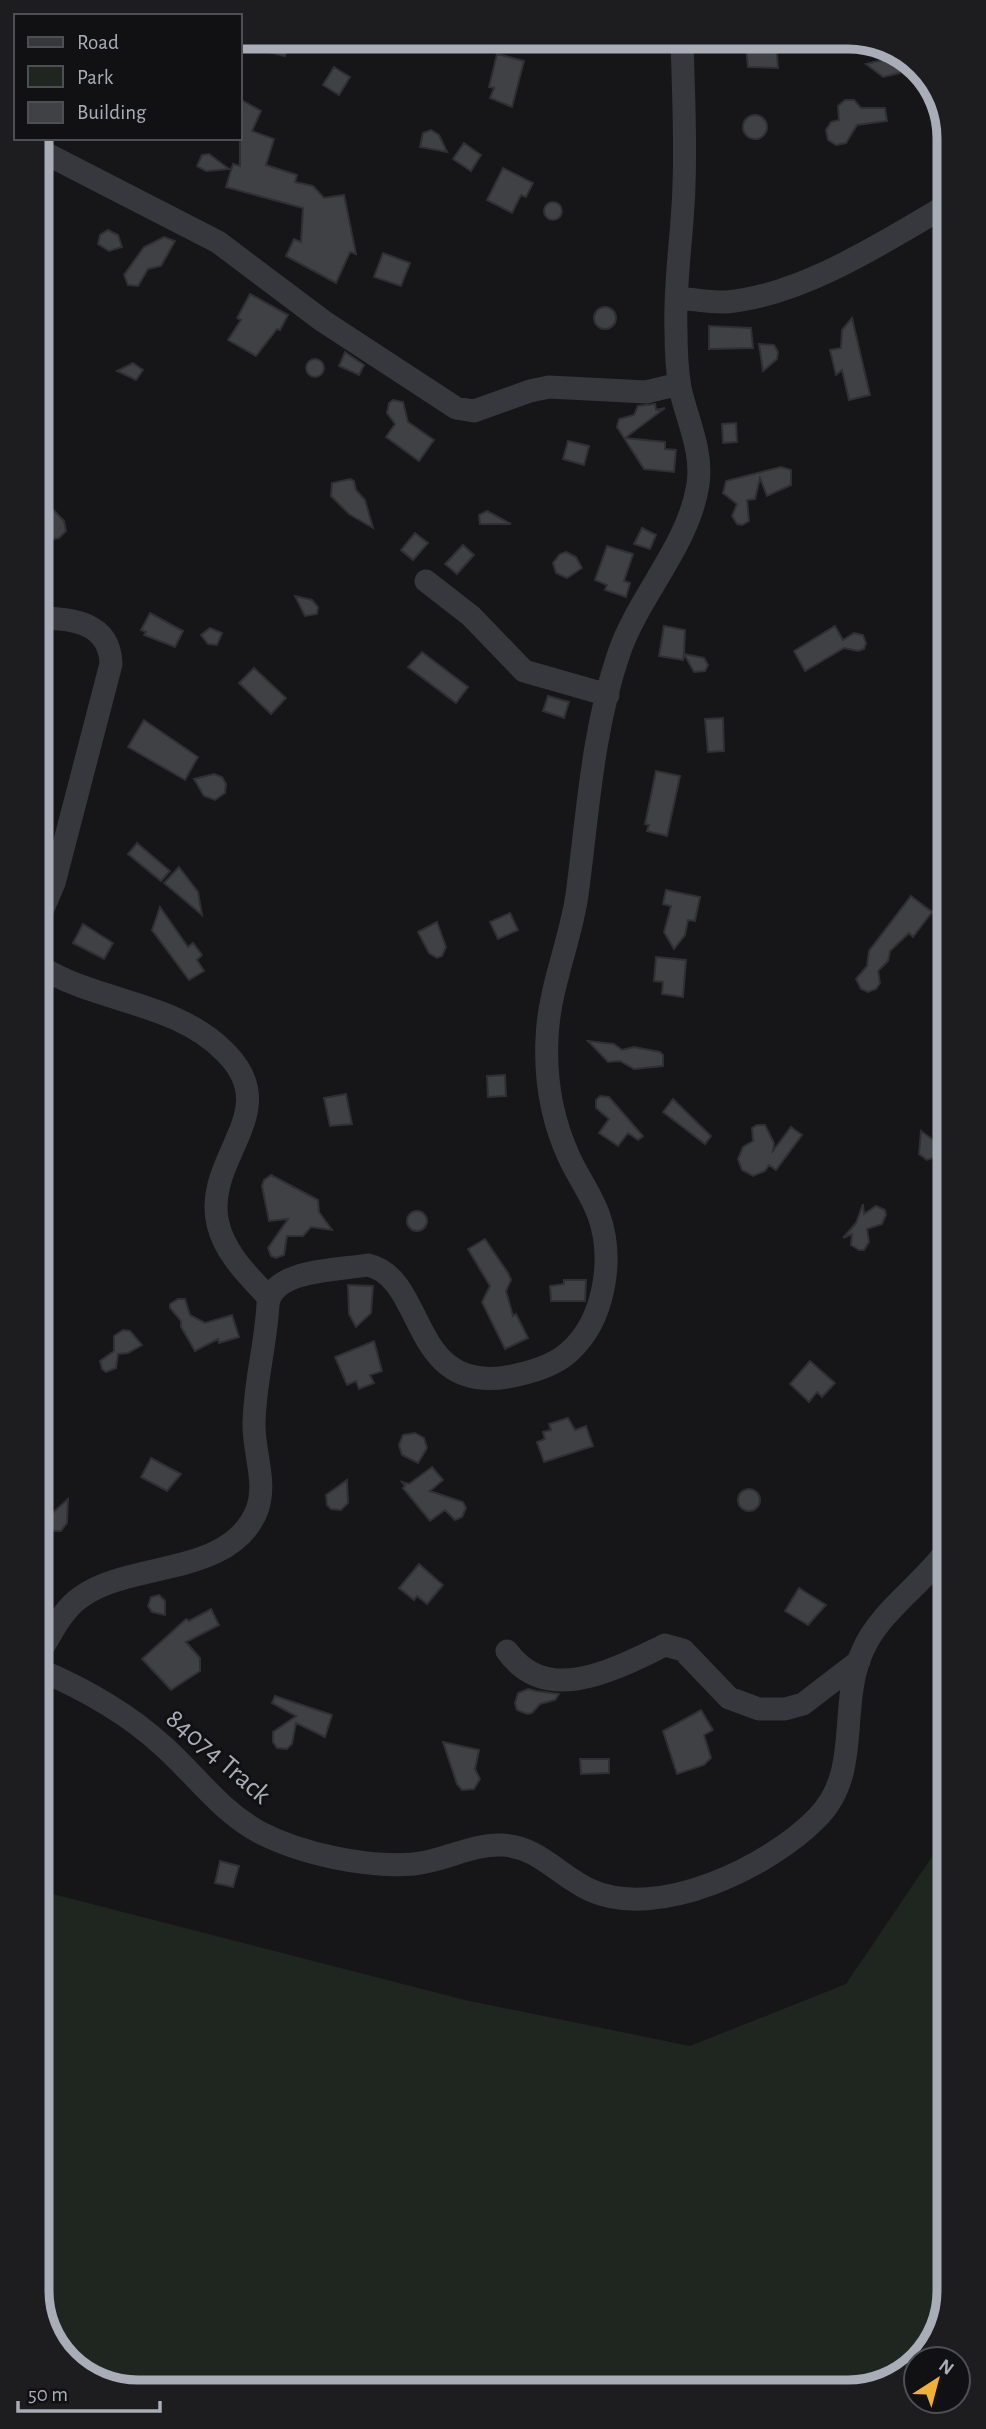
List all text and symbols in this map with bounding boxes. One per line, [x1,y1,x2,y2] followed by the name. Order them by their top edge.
[14,14,242,140] legend
[77,32,119,53] text: Road
[77,67,114,88] text: Park
[77,102,147,123] text: Building
[160,1704,276,1810] street label: 84074 Track
[902,2345,972,2415] north arrow
[935,2356,957,2379] text: N
[18,2370,159,2414] scale bar
[28,2384,68,2405] text: 50 m

